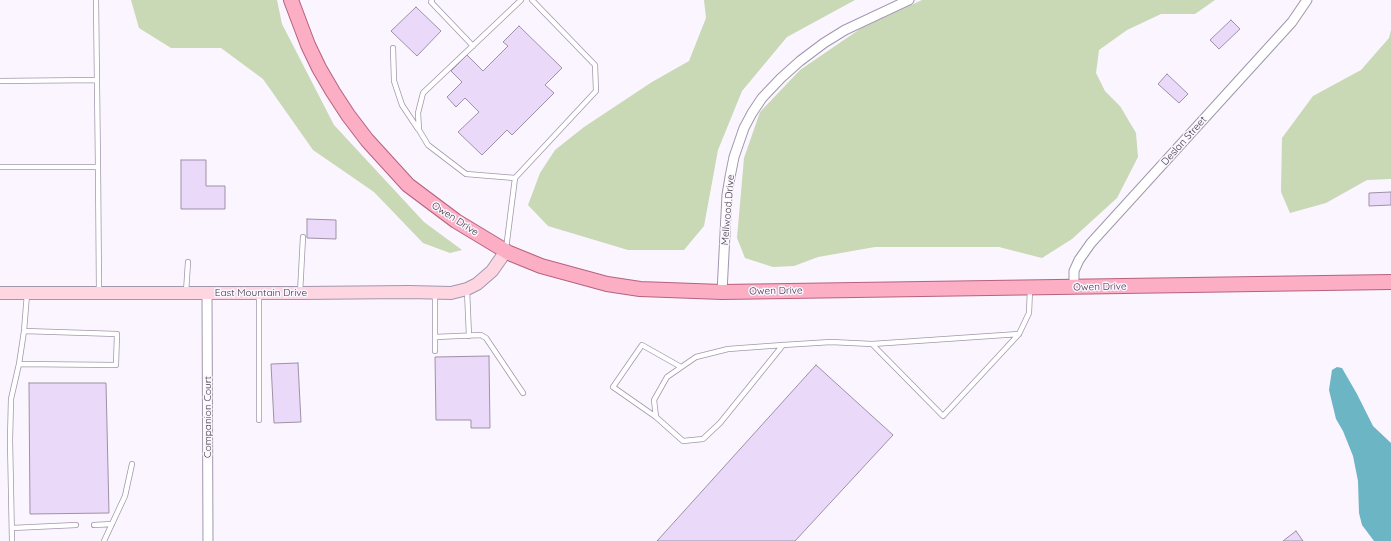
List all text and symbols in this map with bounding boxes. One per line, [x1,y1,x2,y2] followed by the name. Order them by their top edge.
[1159,114,1209,168] street label: Deslan Street
[719,174,737,246] street label: Mellwood Drive
[429,199,481,239] street label: Owen Drive
[1073,281,1127,293] street label: Owen Drive
[749,285,803,297] street label: Owen Drive
[215,287,307,299] street label: East Mountain Drive
[202,376,214,458] street label: Companion Court

